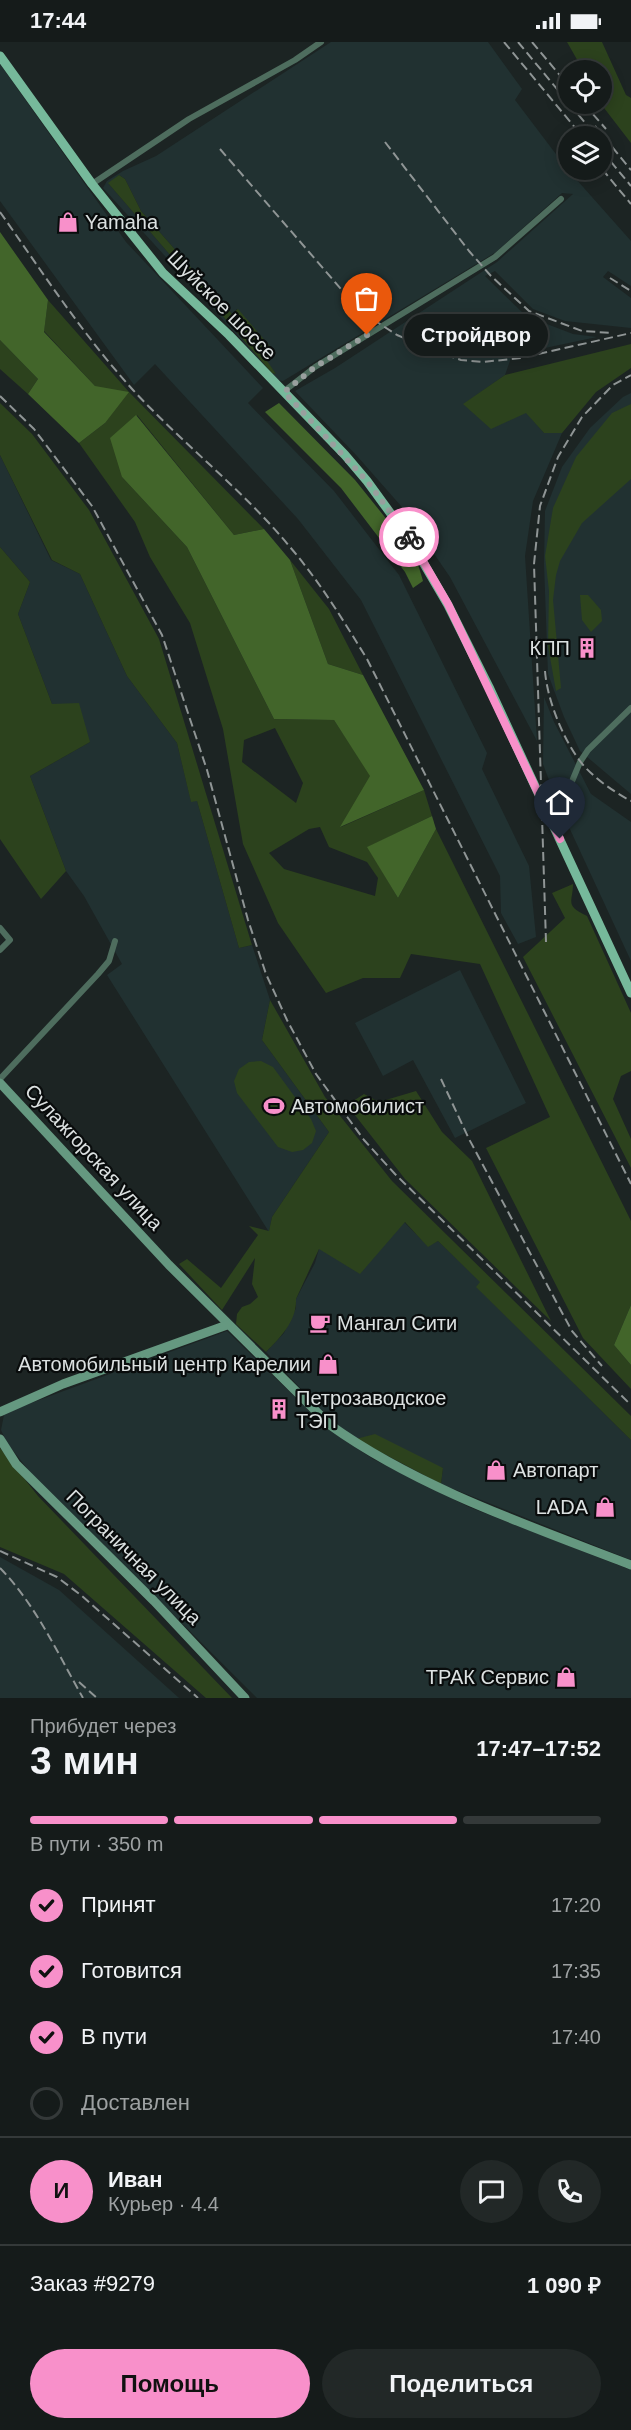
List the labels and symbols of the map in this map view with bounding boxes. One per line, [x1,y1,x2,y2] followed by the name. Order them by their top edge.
[56,210,80,234] shop icon: Yamaha
[85,211,159,233] place label: Yamaha
[163,246,281,364] street label: Шуйское шоссе
[341,273,392,335] pin
[403,314,547,356] callout: Стройдвор
[379,507,439,567] courier
[575,636,599,660] building icon: КПП
[530,637,570,659] place label: КПП
[534,777,585,839] pin
[21,1080,168,1235] street label: Сулажгорская улица
[262,1094,286,1118] sports icon: Автомобилист
[291,1095,424,1117] place label: Автомобилист
[308,1311,332,1335] cafe icon: Мангал Сити
[337,1312,457,1334] place label: Мангал Сити
[316,1352,340,1376] shop icon: Автомобильный центр Карелии
[18,1353,311,1375] place label: Автомобильный центр Карелии
[296,1387,446,1432] place label: Петрозаводское ТЭП
[267,1397,291,1421] building icon: Петрозаводское ТЭП
[484,1458,508,1482] shop icon: Автопарт
[513,1459,598,1481] place label: Автопарт
[62,1485,206,1629] street label: Пограничная улица
[593,1495,617,1519] shop icon: LADA
[536,1496,589,1518] place label: LADA
[554,1665,578,1689] shop icon: ТРАК Сервис
[426,1666,549,1688] place label: ТРАК Сервис

